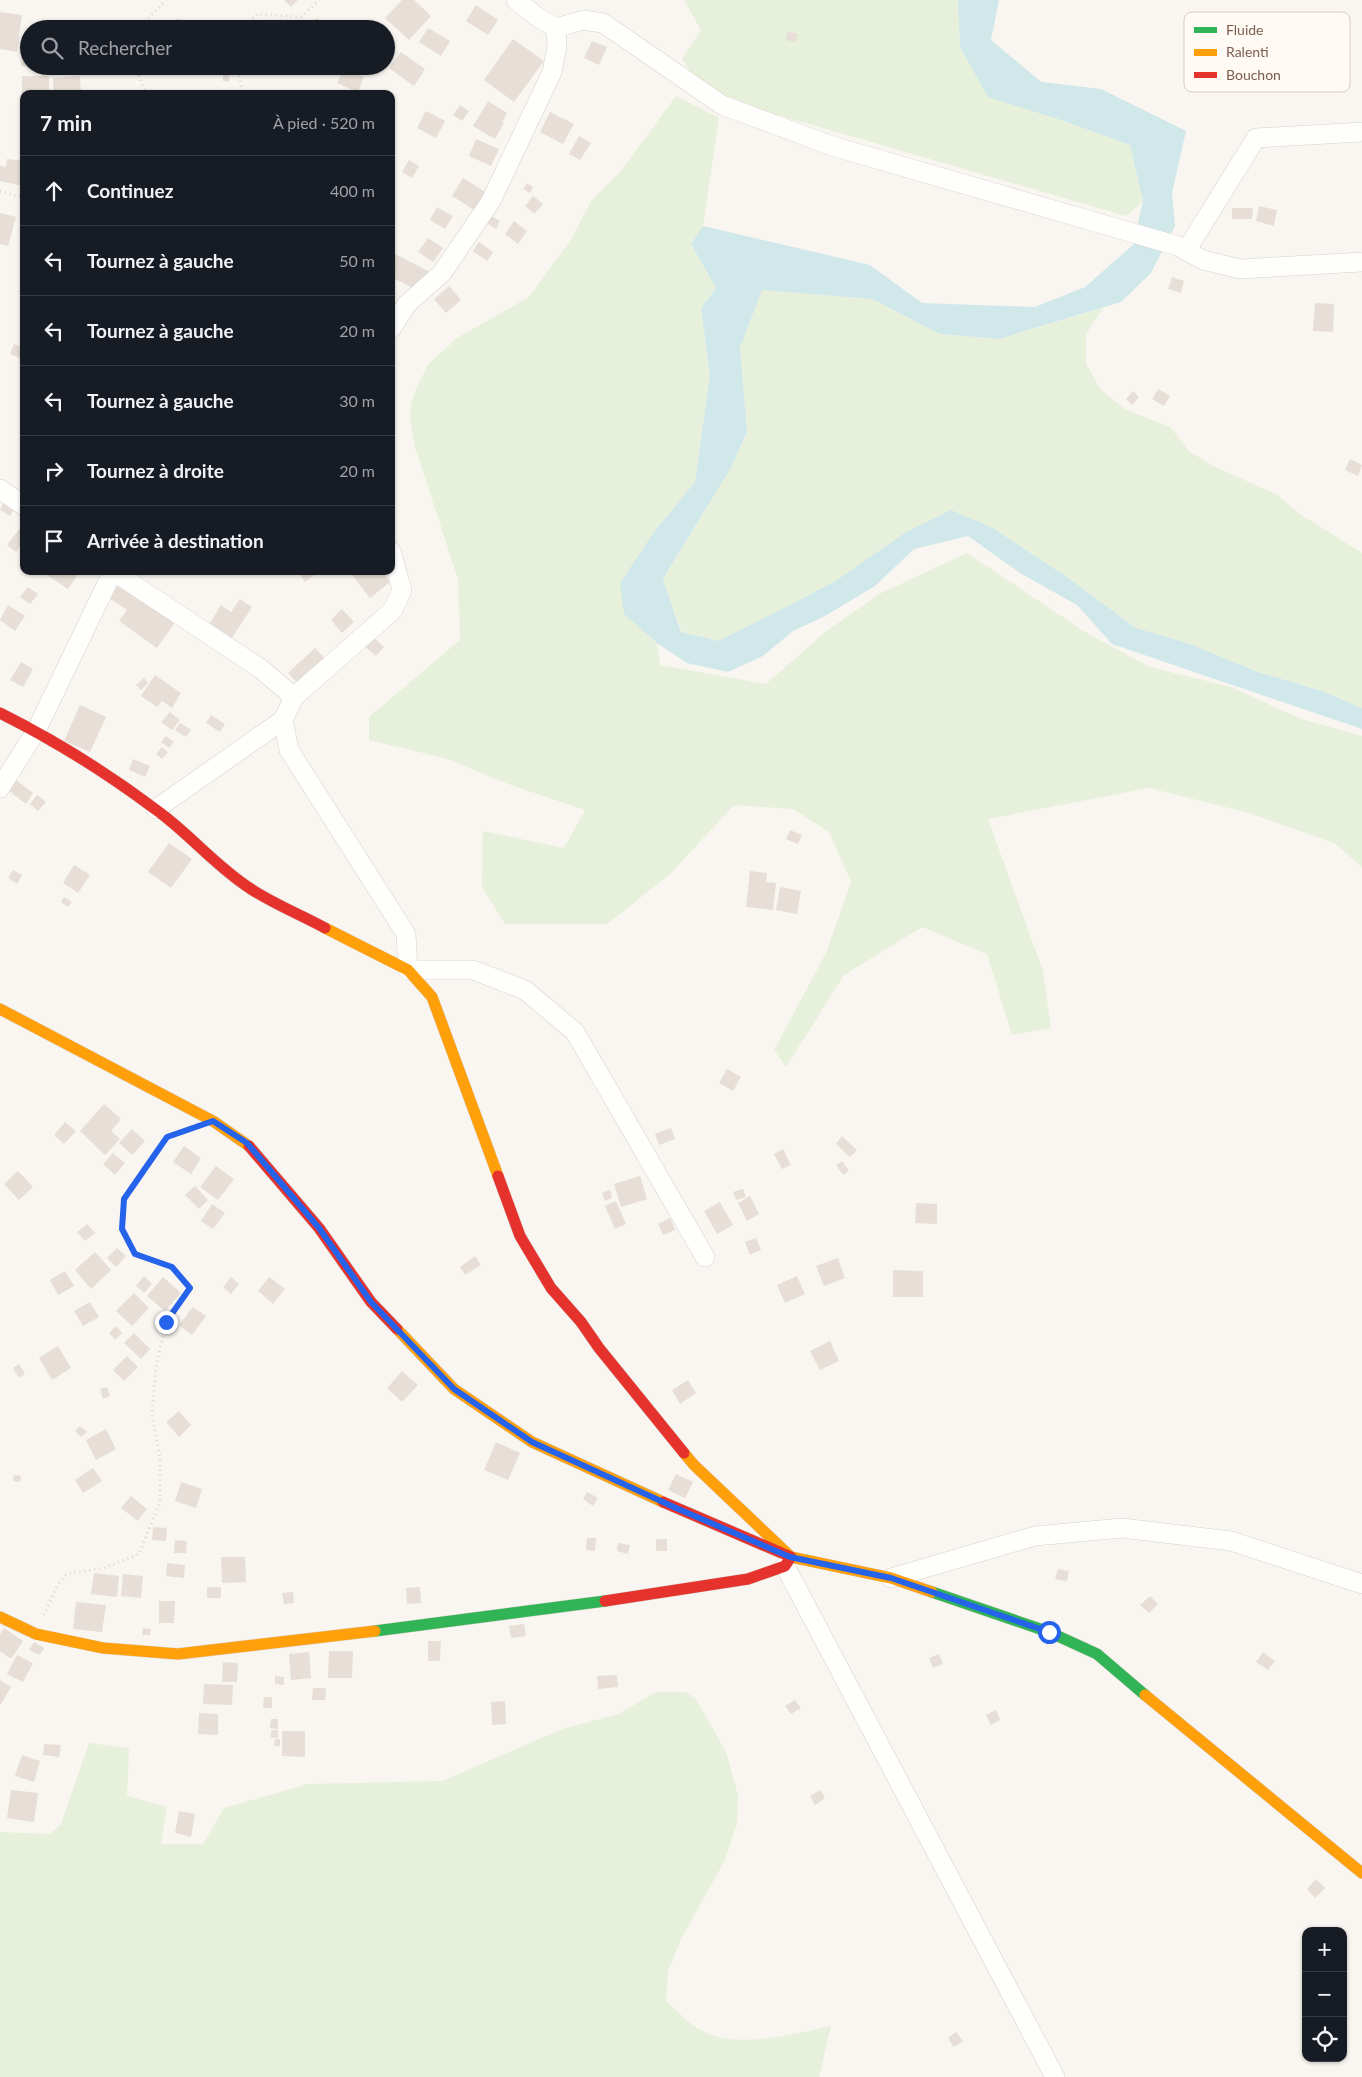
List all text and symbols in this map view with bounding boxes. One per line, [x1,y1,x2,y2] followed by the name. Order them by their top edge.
[1184,12,1350,92] legend
[20,20,395,75] search box
[1226,21,1264,38] text: Fluide
[38,34,66,62] icon: search
[78,36,172,59] text: Rechercher
[1226,43,1269,60] text: Ralenti
[1226,66,1281,83] text: Bouchon
[40,110,92,135] text: 7 min
[273,113,375,132] text: À pied · 520 m
[40,177,68,205] icon: ahead
[87,179,173,202] text: Continuez
[330,181,375,200] text: 400 m
[40,247,68,275] icon: left
[87,249,234,272] text: Tournez à gauche
[339,251,375,270] text: 50 m
[40,317,68,345] icon: left
[87,319,234,342] text: Tournez à gauche
[339,321,375,340] text: 20 m
[40,387,68,415] icon: left
[87,389,234,412] text: Tournez à gauche
[339,391,375,410] text: 30 m
[40,457,68,485] icon: right
[87,459,224,482] text: Tournez à droite
[339,461,375,480] text: 20 m
[40,527,68,555] icon: arrive
[87,529,264,552] text: Arrivée à destination
[155,1311,178,1334] route end
[1038,1621,1061,1644] route start
[1302,1927,1347,2062] map controls
[1302,1927,1347,1972] button: +
[1302,1972,1347,2017] button: −
[1302,2017,1347,2062] button: locate

